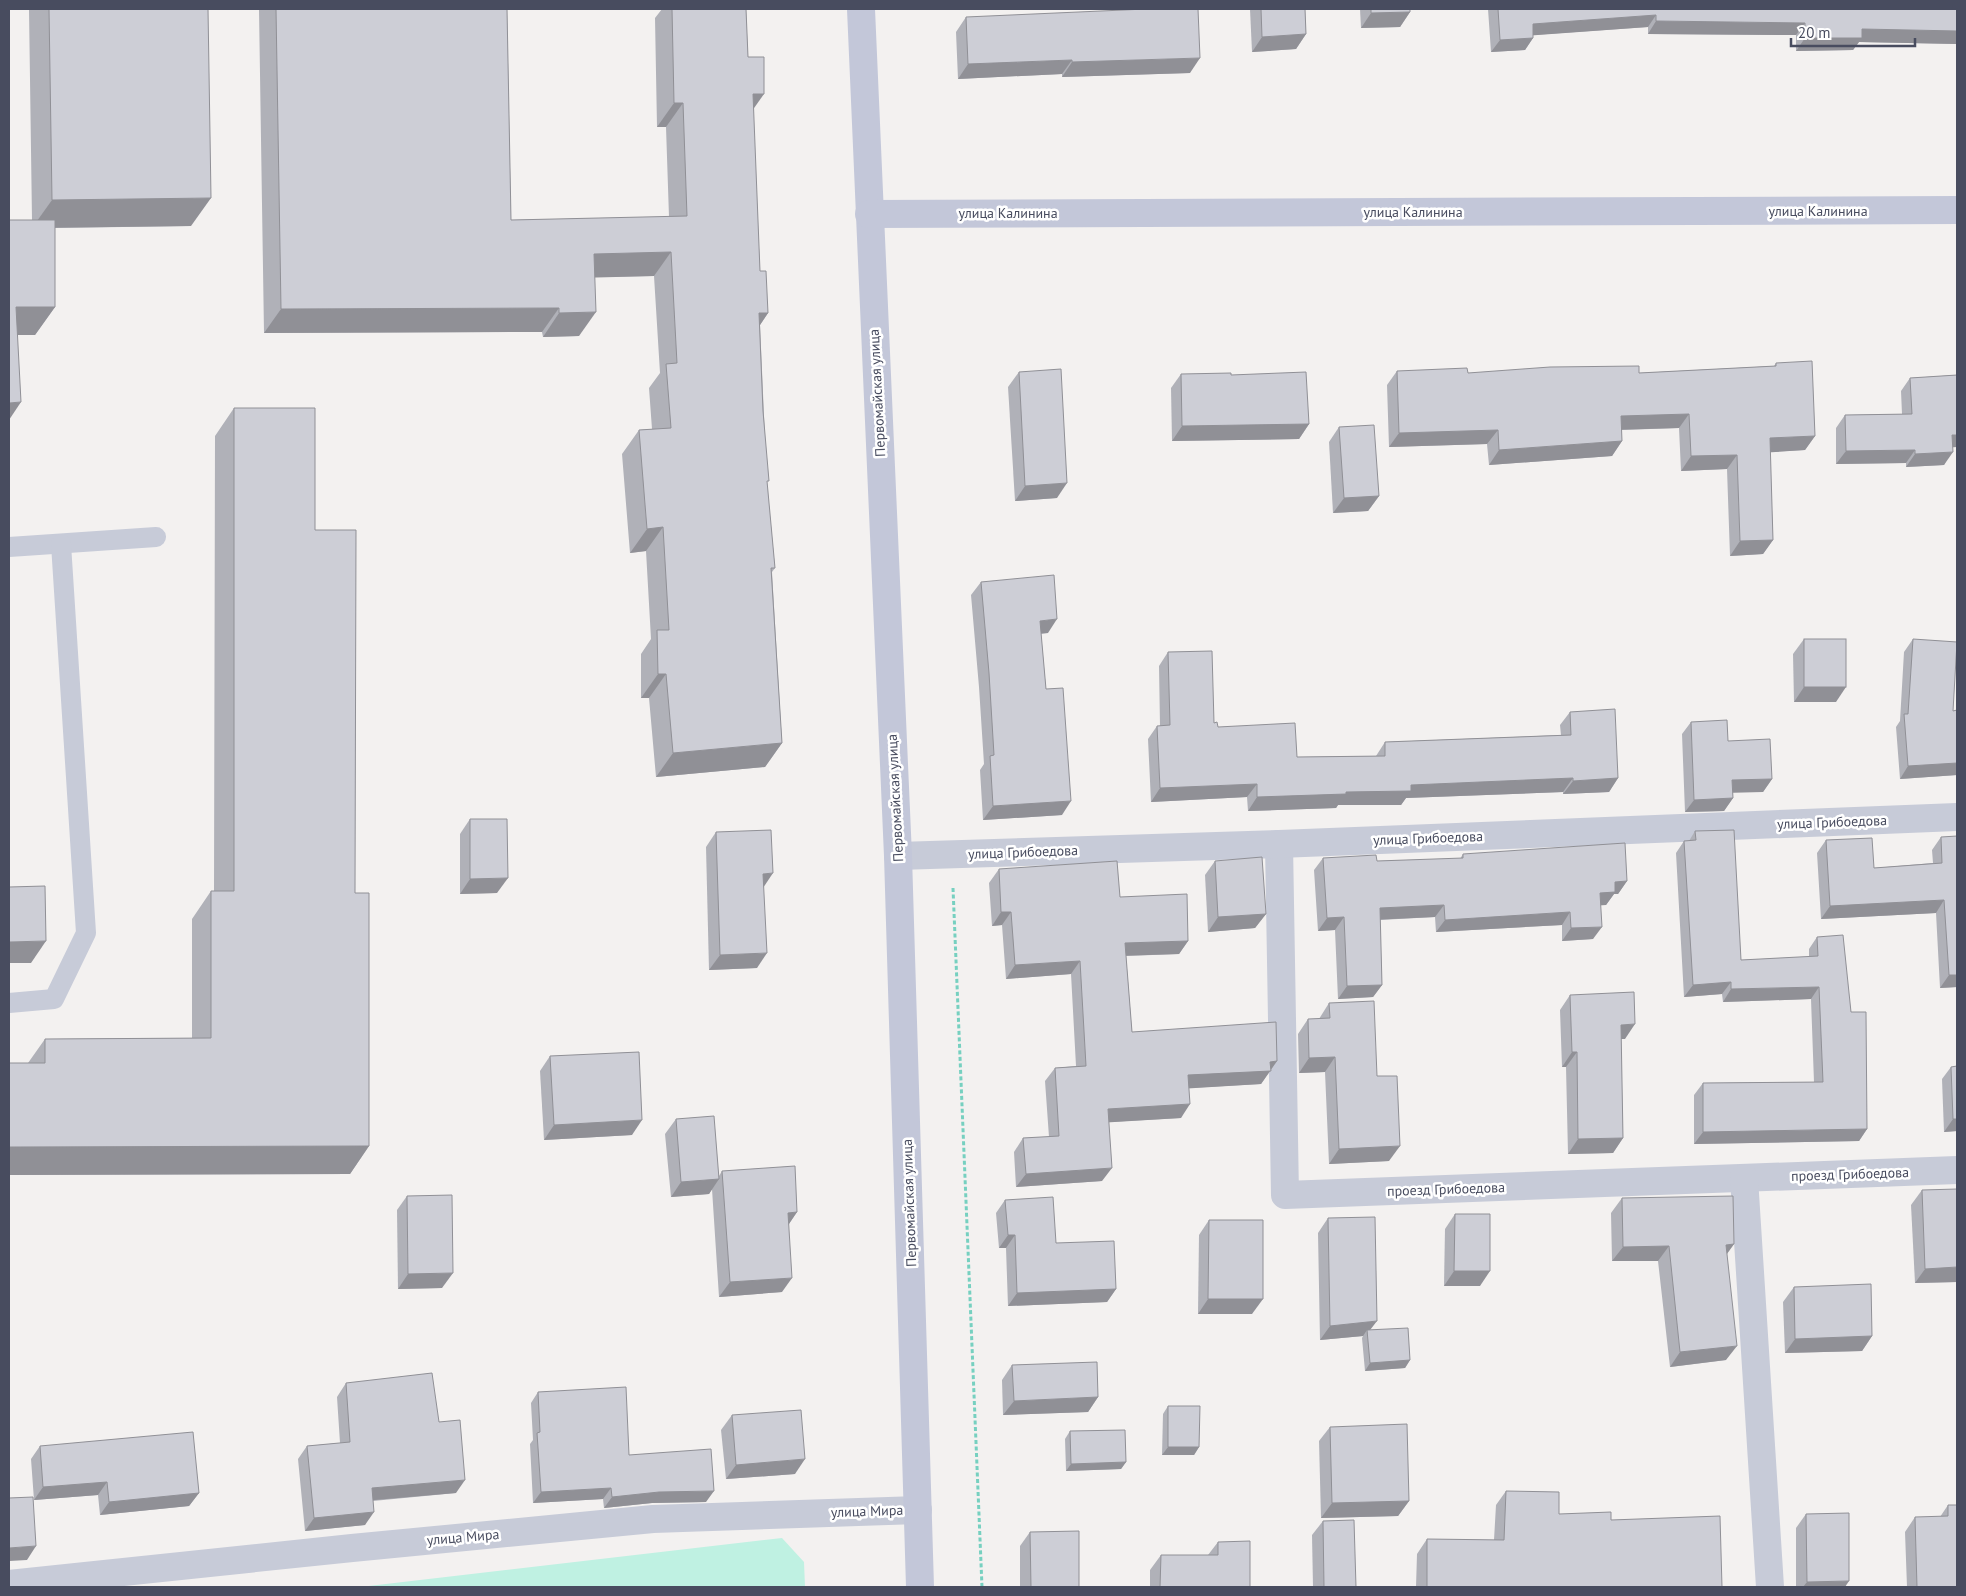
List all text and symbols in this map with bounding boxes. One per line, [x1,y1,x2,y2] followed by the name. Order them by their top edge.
[1791,15,1915,47] scale bar
[1798,23,1831,42] text: 20 m
[1768,202,1868,220] street label: улица Калинина
[1363,203,1463,221] street label: улица Калинина
[958,204,1058,222] street label: улица Калинина
[865,329,889,457] street label: Первомайская улица
[883,734,907,862] street label: Первомайская улица
[1777,811,1887,833] street label: улица Грибоедова
[1373,827,1483,849] street label: улица Грибоедова
[968,841,1078,863] street label: улица Грибоедова
[898,1139,920,1267] street label: Первомайская улица
[1791,1163,1909,1185] street label: проезд Грибоедова
[1387,1178,1505,1200] street label: проезд Грибоедова
[830,1501,904,1521] street label: улица Мира
[426,1525,500,1549] street label: улица Мира

